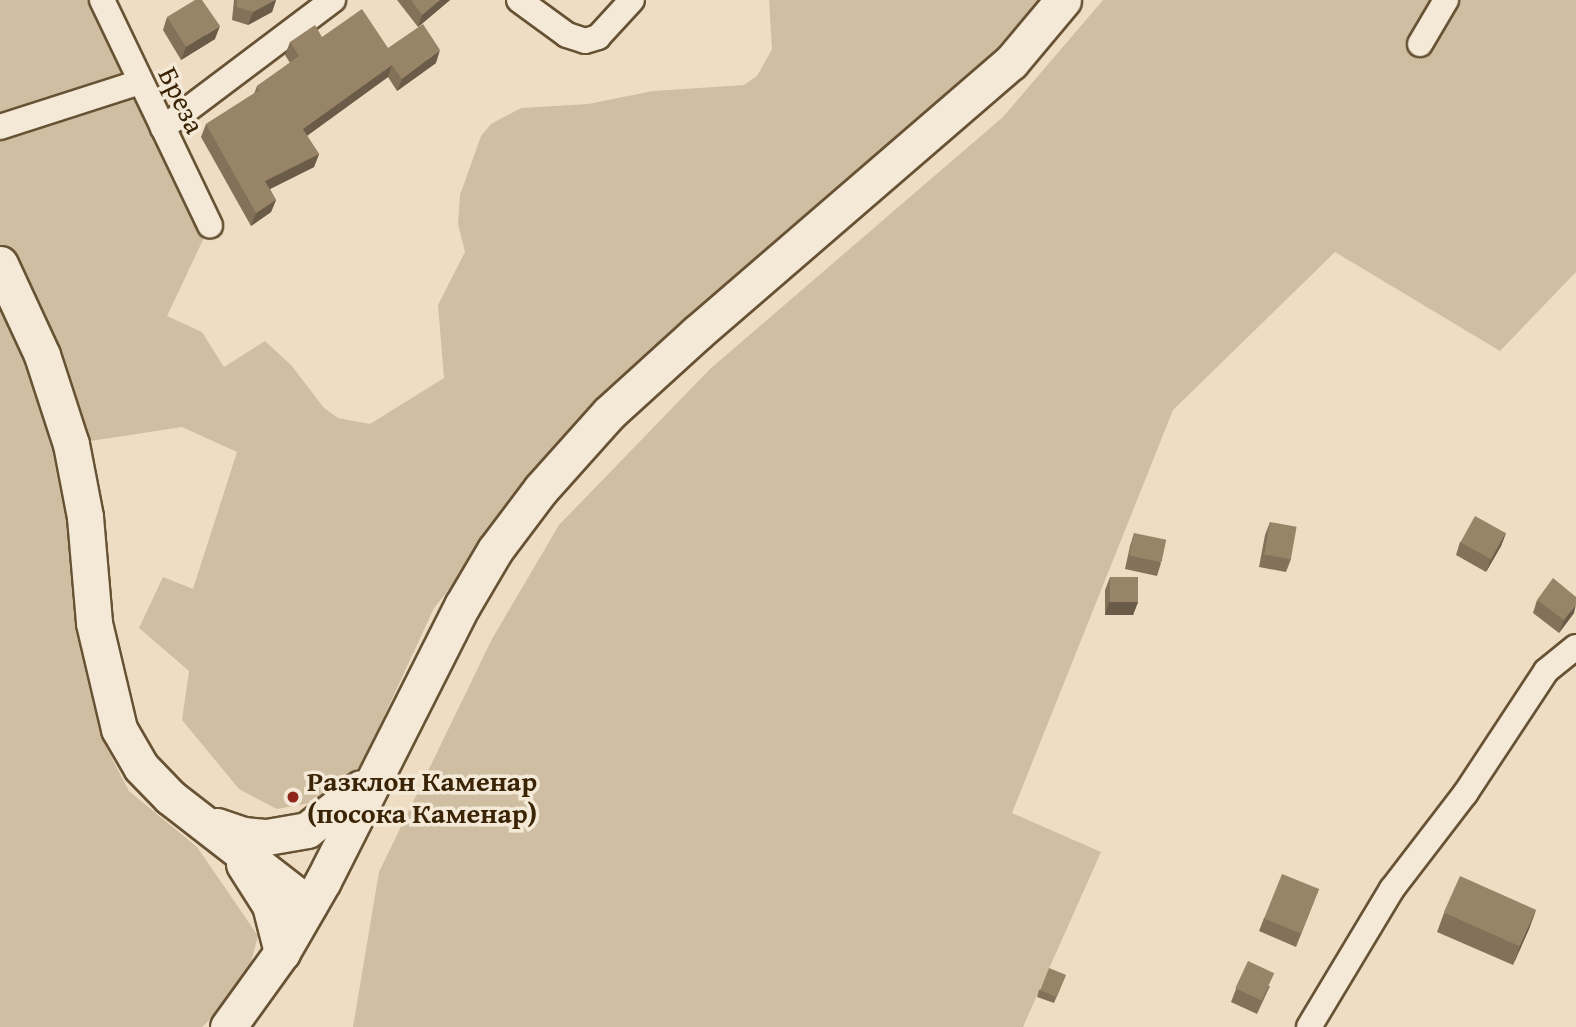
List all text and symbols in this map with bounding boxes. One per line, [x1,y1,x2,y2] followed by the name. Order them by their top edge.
[152,61,212,139] street label: Бреза
[307,764,537,830] place label: Разклон Каменар (посока Каменар)
[285,789,301,805] marker: Разклон Каменар (посока Каменар)

